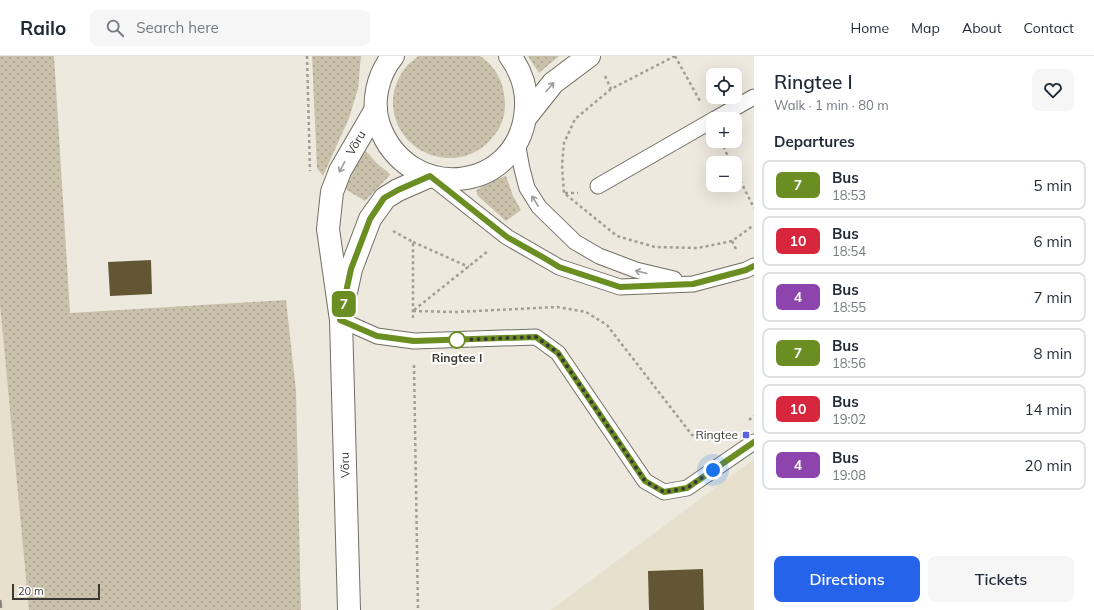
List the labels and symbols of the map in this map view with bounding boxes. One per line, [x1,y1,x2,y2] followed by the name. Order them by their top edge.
[546,82,555,92] one-way arrow
[343,128,369,158] street label: Võru
[338,161,346,173] one-way arrow
[531,195,539,207] one-way arrow
[635,267,648,275] one-way arrow
[331,291,357,317] line badge: 7
[448,331,466,349] marker: Ringtee I
[432,350,482,365] place label: Ringtee I
[695,427,738,442] place label: Ringtee
[741,430,751,440] marker: Ringtee
[337,452,352,478] street label: Võru
[703,460,723,480] your location
[12,582,100,601] scale bar

